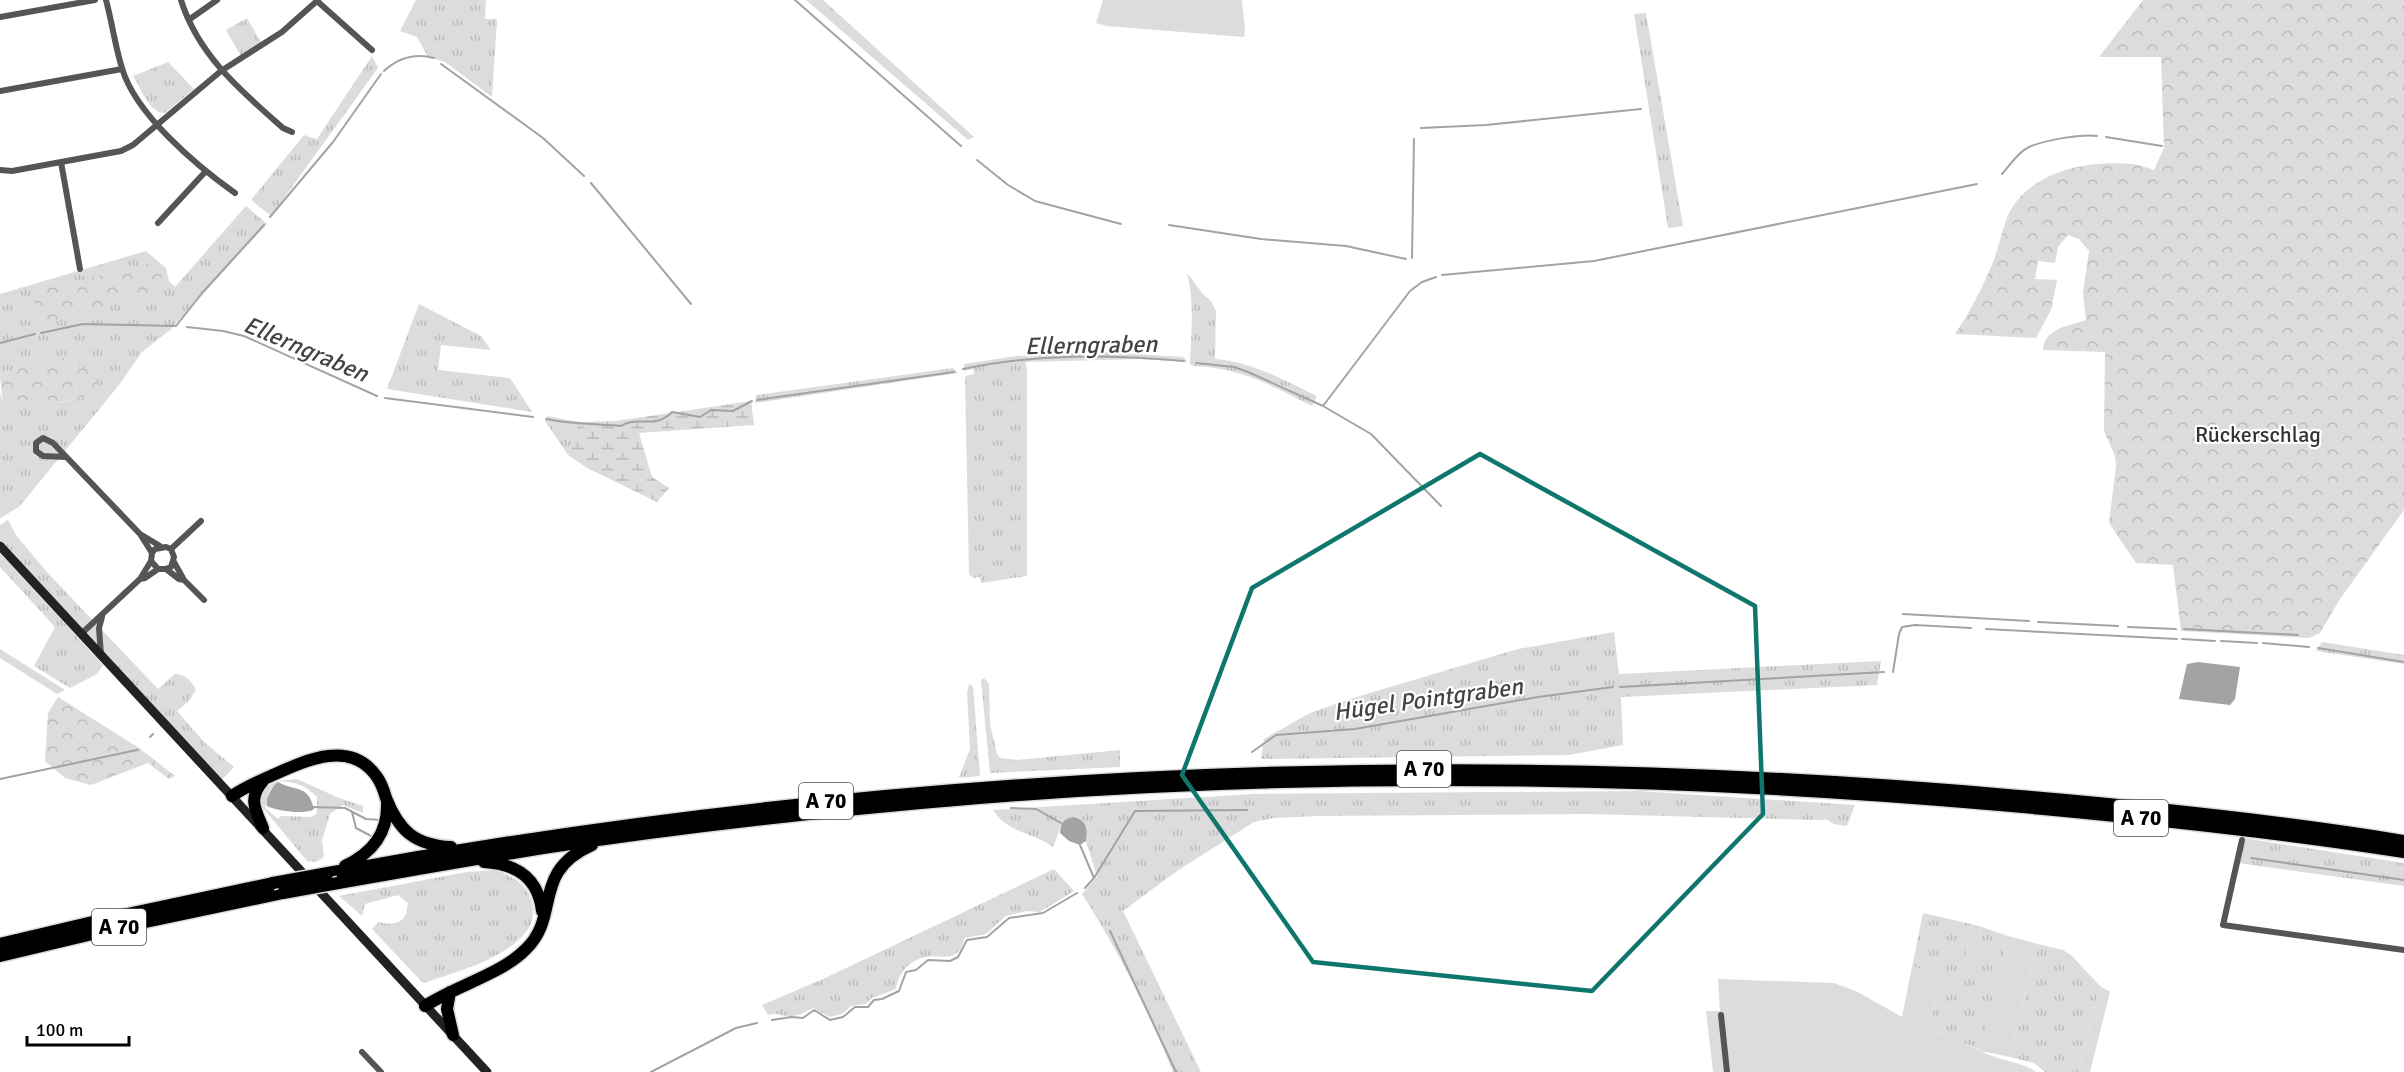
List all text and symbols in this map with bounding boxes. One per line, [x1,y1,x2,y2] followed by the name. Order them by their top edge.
[239,309,374,389] water label: Ellerngraben
[1025,329,1158,361] water label: Ellerngraben
[2195,421,2321,448] park label: Rückerschlag
[1331,671,1526,727] water label: Hügel Pointgraben
[1397,751,1451,787] road number: A 70
[799,783,853,819] road number: A 70
[2114,800,2168,836] road number: A 70
[92,909,146,945] road number: A 70
[27,1009,129,1047] scale bar
[36,1019,83,1041] text: 100 m

